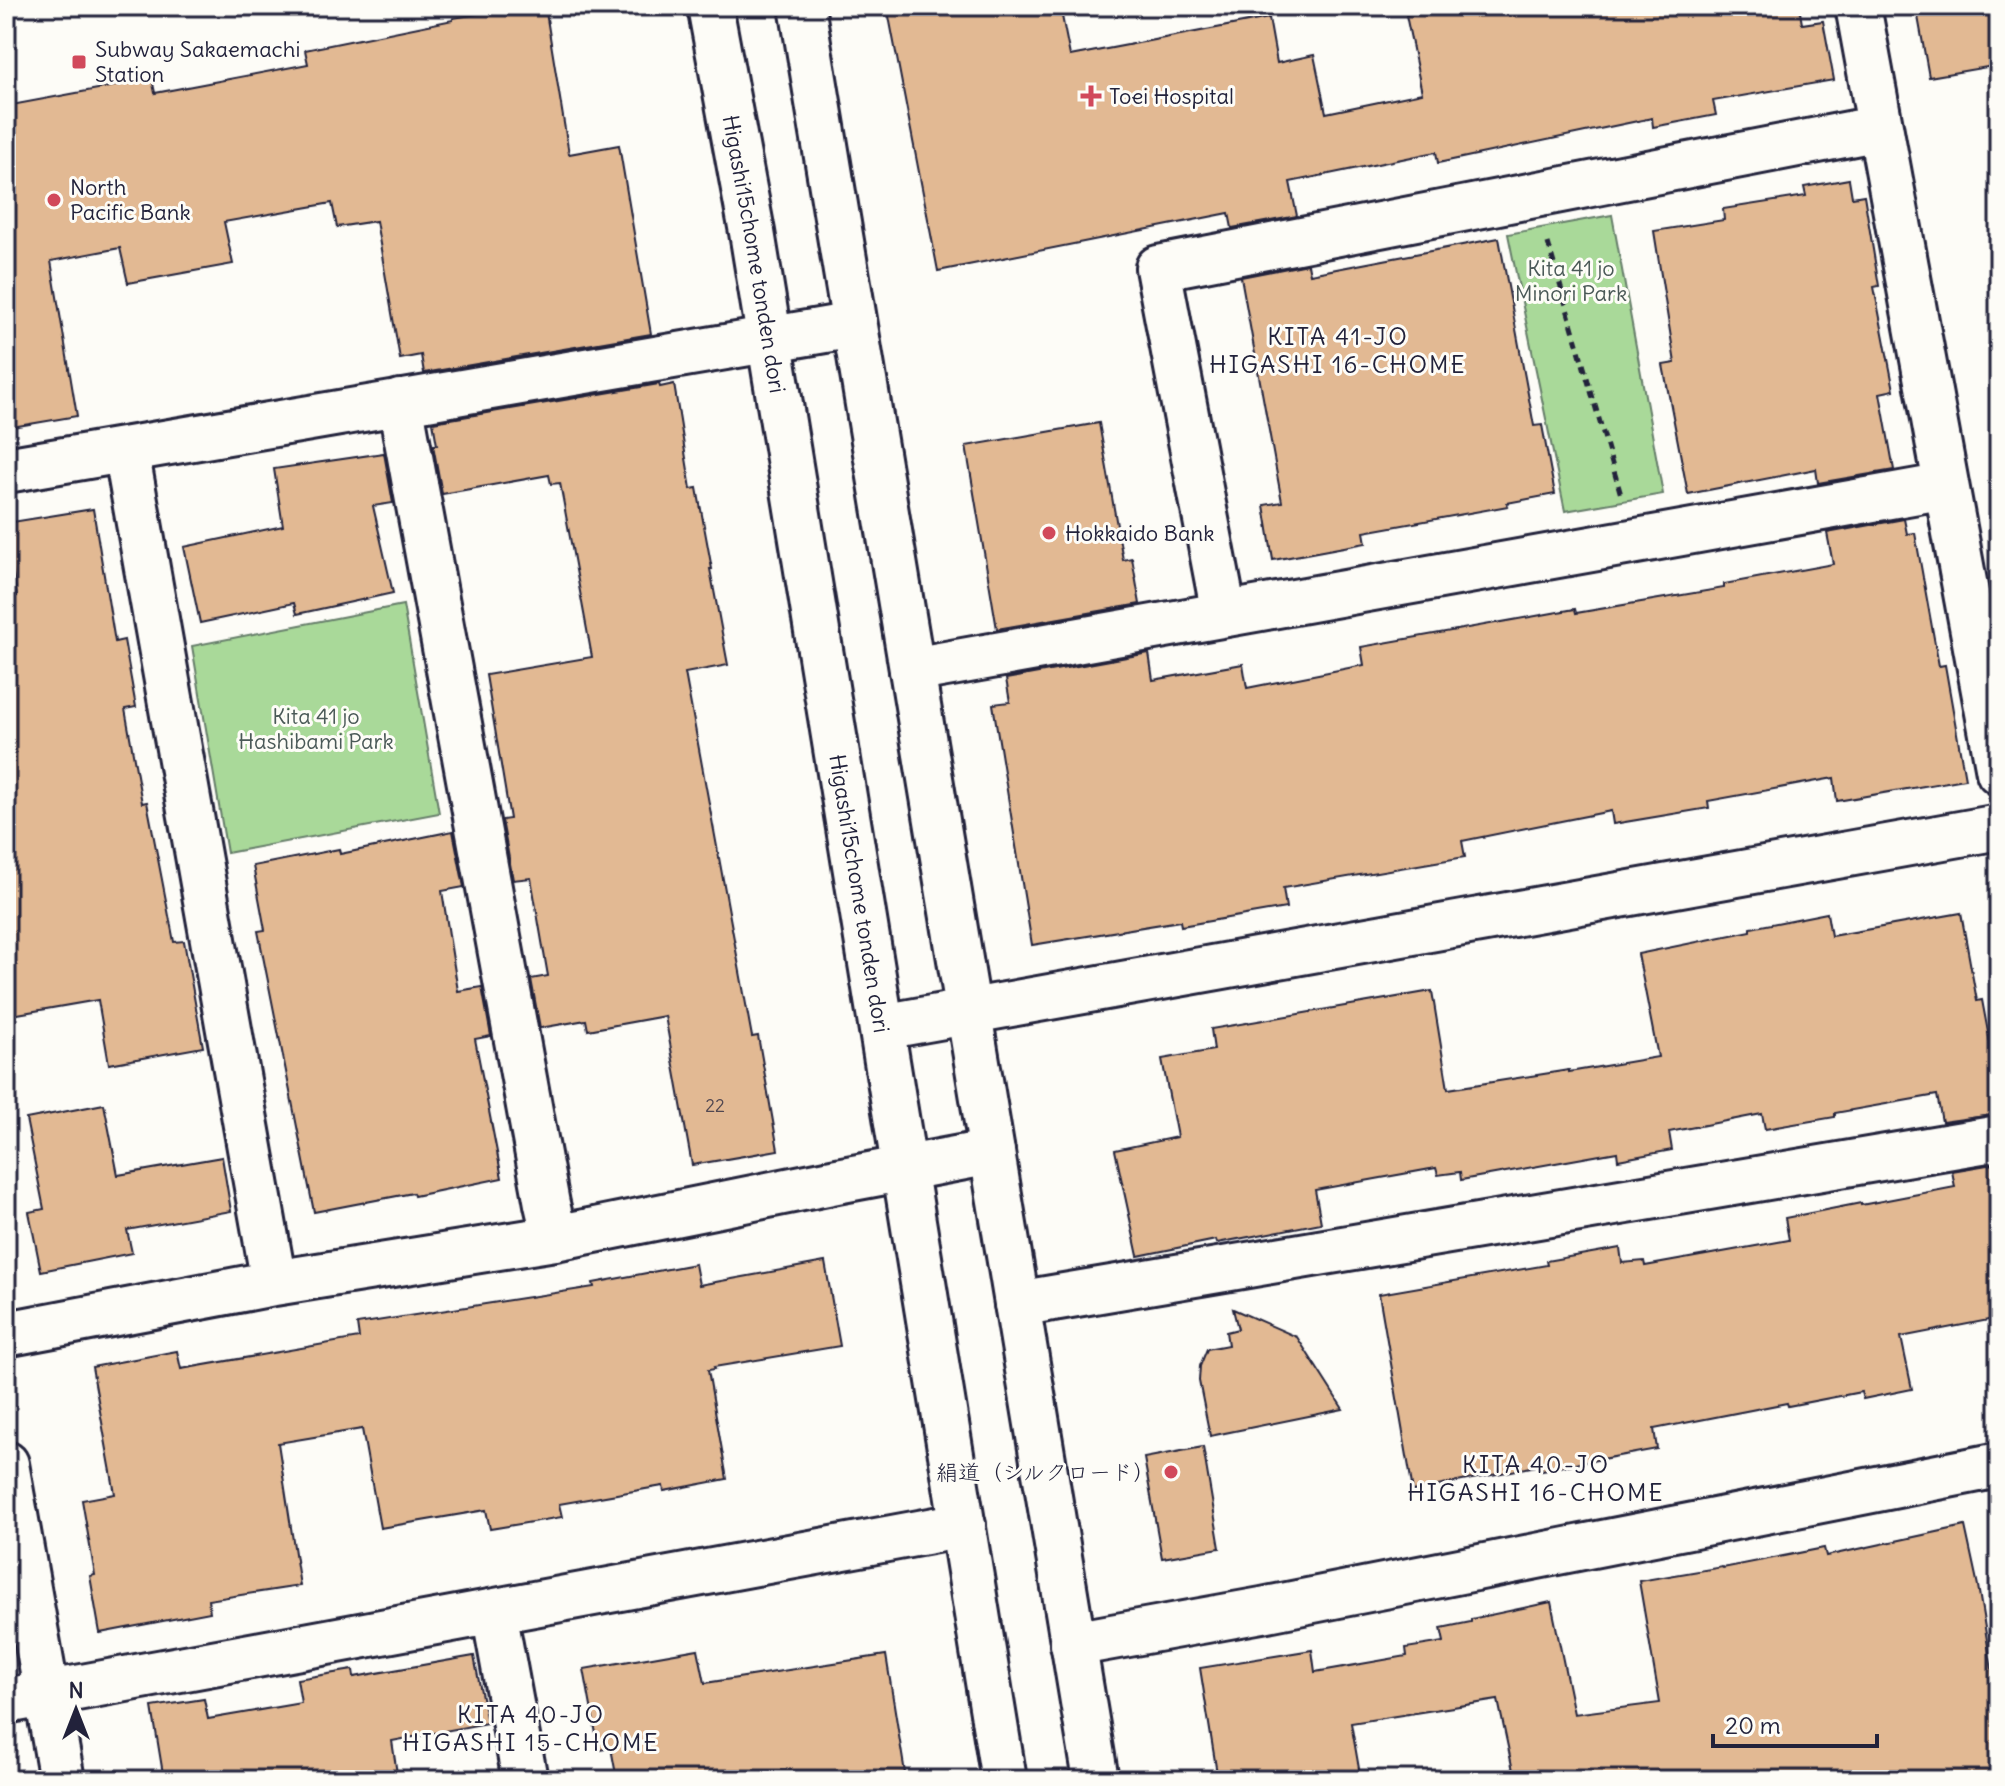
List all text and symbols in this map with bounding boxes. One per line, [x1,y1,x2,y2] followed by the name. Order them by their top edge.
[95,35,300,88] place label: Subway Sakaemachi Station
[70,53,88,71] marker: Subway Sakaemachi Station
[1109,82,1234,110] place label: Toei Hospital
[1080,85,1102,107] marker: Toei Hospital
[717,113,792,395] street label: Higashi15chome tonden dori
[70,173,191,226] place label: North Pacific Bank
[45,191,63,209] marker: North Pacific Bank
[1515,254,1627,307] park label: Kita 41 jo Minori Park
[1209,321,1467,379] district label: KITA 41-JO HIGASHI 16-CHOME
[1065,519,1214,547] place label: Hokkaido Bank
[1040,524,1058,542] marker: Hokkaido Bank
[238,702,394,755] park label: Kita 41 jo Hashibami Park
[823,752,896,1035] street label: Higashi15chome tonden dori
[705,1094,725,1117] house number: 22
[1407,1449,1665,1507] district label: KITA 40-JO HIGASHI 16-CHOME
[936,1458,1155,1486] place label: 絹道（シルクロード）
[1162,1463,1180,1481] marker: 絹道（シルクロード）
[36,1670,116,1750] north arrow
[68,1676,84,1704] text: N
[1713,1698,1877,1748] scale bar
[402,1699,660,1757] district label: KITA 40-JO HIGASHI 15-CHOME
[1725,1710,1781,1740] text: 20 m

